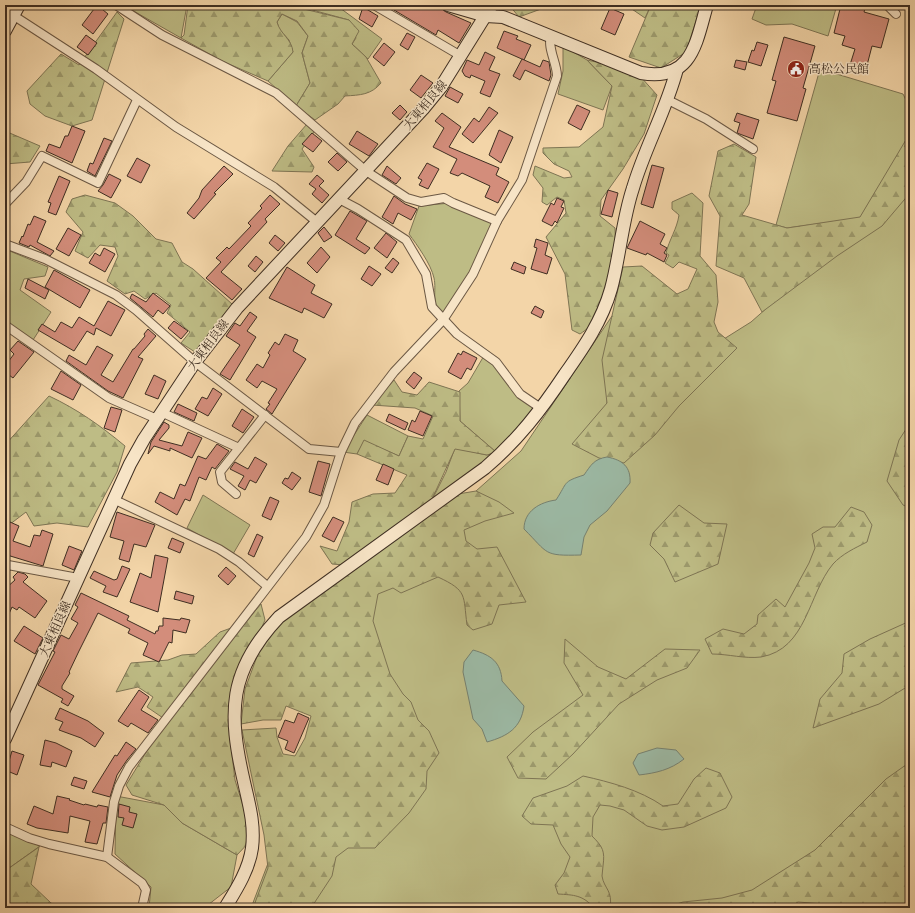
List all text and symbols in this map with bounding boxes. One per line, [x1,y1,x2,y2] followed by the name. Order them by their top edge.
[786,59,806,79] public building icon: 高松公民館
[809,61,869,77] place label: 高松公民館
[400,77,450,133] street label: 大東相良線
[184,316,232,374] street label: 大東相良線
[35,598,75,660] street label: 大東相良線

